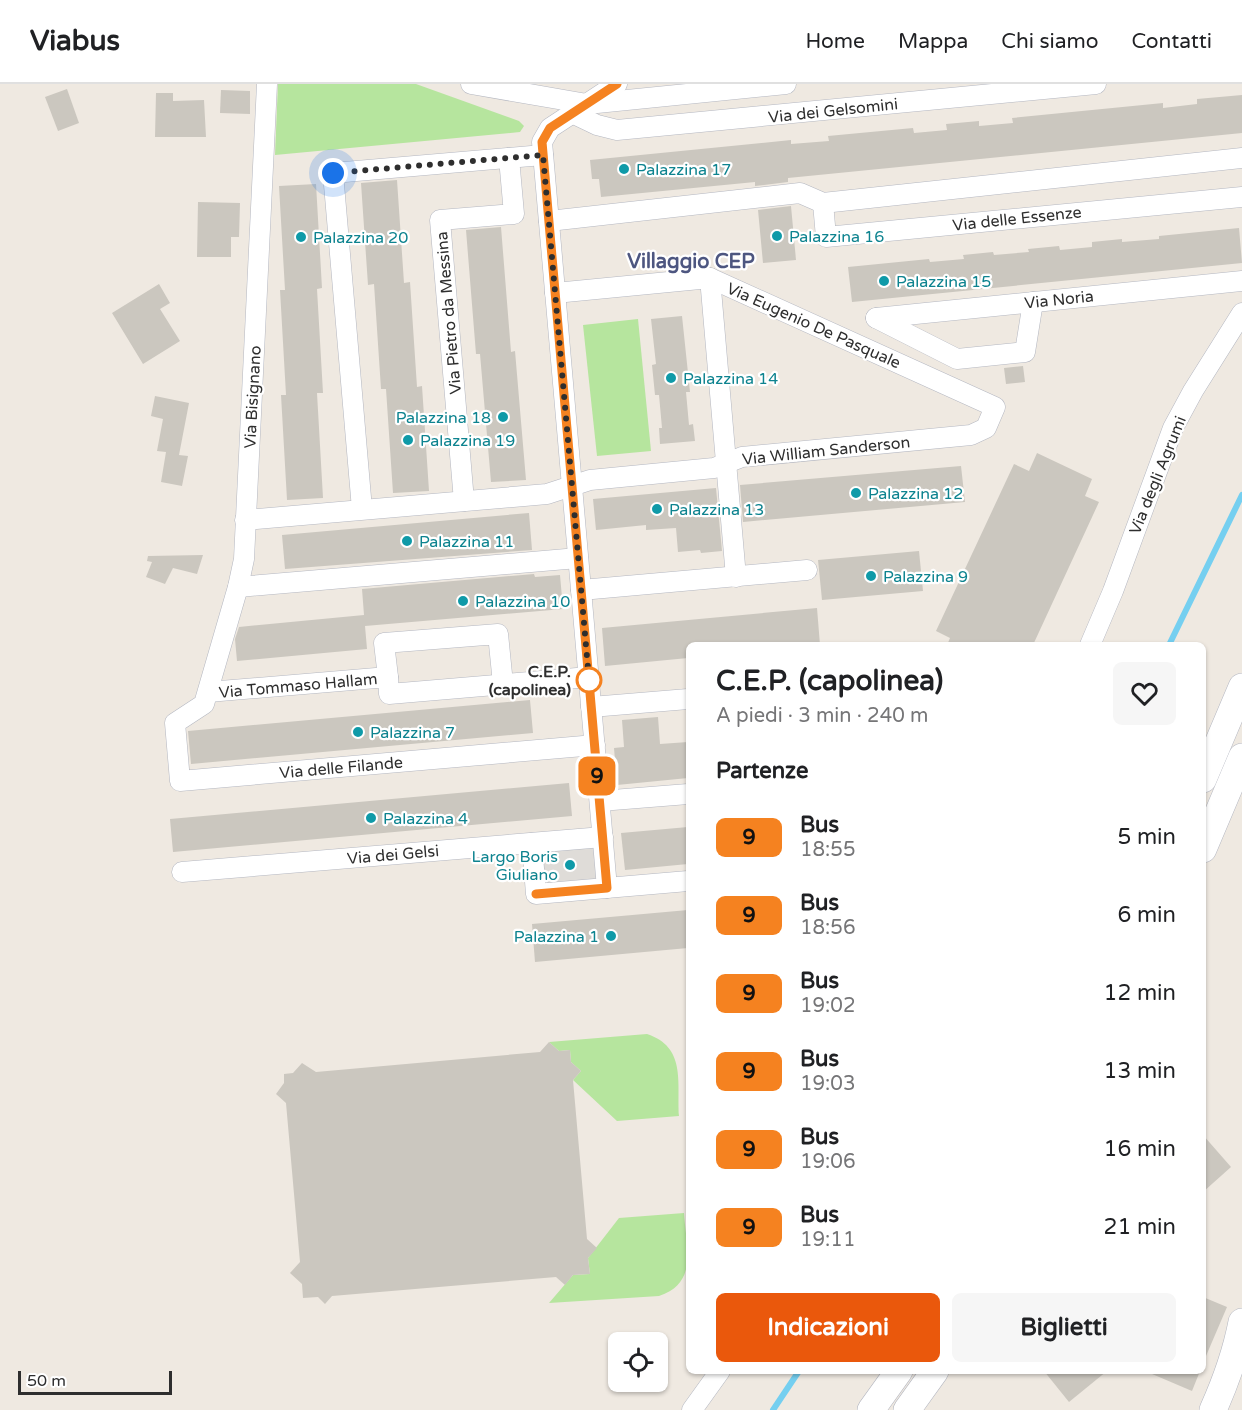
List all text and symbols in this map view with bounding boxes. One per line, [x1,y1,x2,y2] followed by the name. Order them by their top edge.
[30,24,120,58] text: Viabus
[805,29,865,54] text: Home
[898,29,968,54] text: Mappa
[1001,29,1099,54] text: Chi siamo
[1132,29,1212,54] text: Contatti
[767,94,899,128] street label: Via dei Gelsomini
[318,158,348,188] your location
[636,160,731,180] place label: Palazzina 17
[617,162,631,176] marker: Palazzina 17
[952,202,1083,236] street label: Via delle Essenze
[789,227,884,247] place label: Palazzina 16
[313,228,408,248] place label: Palazzina 20
[770,229,784,243] marker: Palazzina 16
[294,230,308,244] marker: Palazzina 20
[432,231,466,395] street label: Via Pietro da Messina
[627,250,755,274] district label: Villaggio CEP
[896,272,991,292] place label: Palazzina 15
[877,274,891,288] marker: Palazzina 15
[723,278,904,373] street label: Via Eugenio De Pasquale
[1023,286,1095,314] street label: Via Noria
[240,345,266,449] street label: Via Bisignano
[683,369,778,389] place label: Palazzina 14
[664,371,678,385] marker: Palazzina 14
[396,408,491,428] place label: Palazzina 18
[496,410,510,424] marker: Palazzina 18
[1125,413,1191,537] street label: Via degli Agrumi
[420,431,515,451] place label: Palazzina 19
[741,432,911,470] street label: Via William Sanderson
[401,433,415,447] marker: Palazzina 19
[868,484,963,504] place label: Palazzina 12
[849,486,863,500] marker: Palazzina 12
[669,500,764,520] place label: Palazzina 13
[650,502,664,516] marker: Palazzina 13
[419,532,514,552] place label: Palazzina 11
[400,534,414,548] marker: Palazzina 11
[883,567,968,587] place label: Palazzina 9
[864,569,878,583] marker: Palazzina 9
[475,592,570,612] place label: Palazzina 10
[456,594,470,608] marker: Palazzina 10
[489,662,571,700] place label: C.E.P. (capolinea)
[1113,662,1176,725] button: heart
[716,664,943,698] text: C.E.P. (capolinea)
[576,667,602,693] marker: C.E.P. (capolinea)
[218,669,378,703] street label: Via Tommaso Hallam
[716,704,928,728] text: A piedi · 3 min · 240 m
[370,723,455,743] place label: Palazzina 7
[351,725,365,739] marker: Palazzina 7
[279,753,404,783] street label: Via delle Filande
[578,756,616,796] line badge: 9
[716,758,809,784] text: Partenze
[590,764,604,789] text: 9
[383,809,468,829] place label: Palazzina 4
[364,811,378,825] marker: Palazzina 4
[800,812,839,838] text: Bus
[1117,824,1176,850] text: 5 min
[742,825,756,850] text: 9
[800,838,855,862] text: 18:55
[346,841,440,869] street label: Via dei Gelsi
[471,847,558,885] place label: Largo Boris Giuliano
[563,858,577,872] marker: Largo Boris Giuliano
[800,890,839,916] text: Bus
[1117,902,1176,928] text: 6 min
[742,903,756,928] text: 9
[800,916,855,940] text: 18:56
[514,927,599,947] place label: Palazzina 1
[604,929,618,943] marker: Palazzina 1
[800,968,839,994] text: Bus
[1104,980,1176,1006] text: 12 min
[742,981,756,1006] text: 9
[800,994,855,1018] text: 19:02
[800,1046,839,1072] text: Bus
[1104,1058,1176,1084] text: 13 min
[742,1059,756,1084] text: 9
[800,1072,855,1096] text: 19:03
[800,1124,839,1150] text: Bus
[1104,1136,1176,1162] text: 16 min
[742,1137,756,1162] text: 9
[800,1150,855,1174] text: 19:06
[800,1202,839,1228] text: Bus
[1104,1214,1176,1240] text: 21 min
[742,1215,756,1240] text: 9
[800,1228,855,1252] text: 19:11
[716,1293,940,1362] button: Indicazioni
[952,1293,1176,1362] button: Biglietti
[608,1332,668,1392] map controls
[608,1332,668,1392] button: locate
[18,1368,172,1396] scale bar
[27,1371,66,1391] text: 50 m

